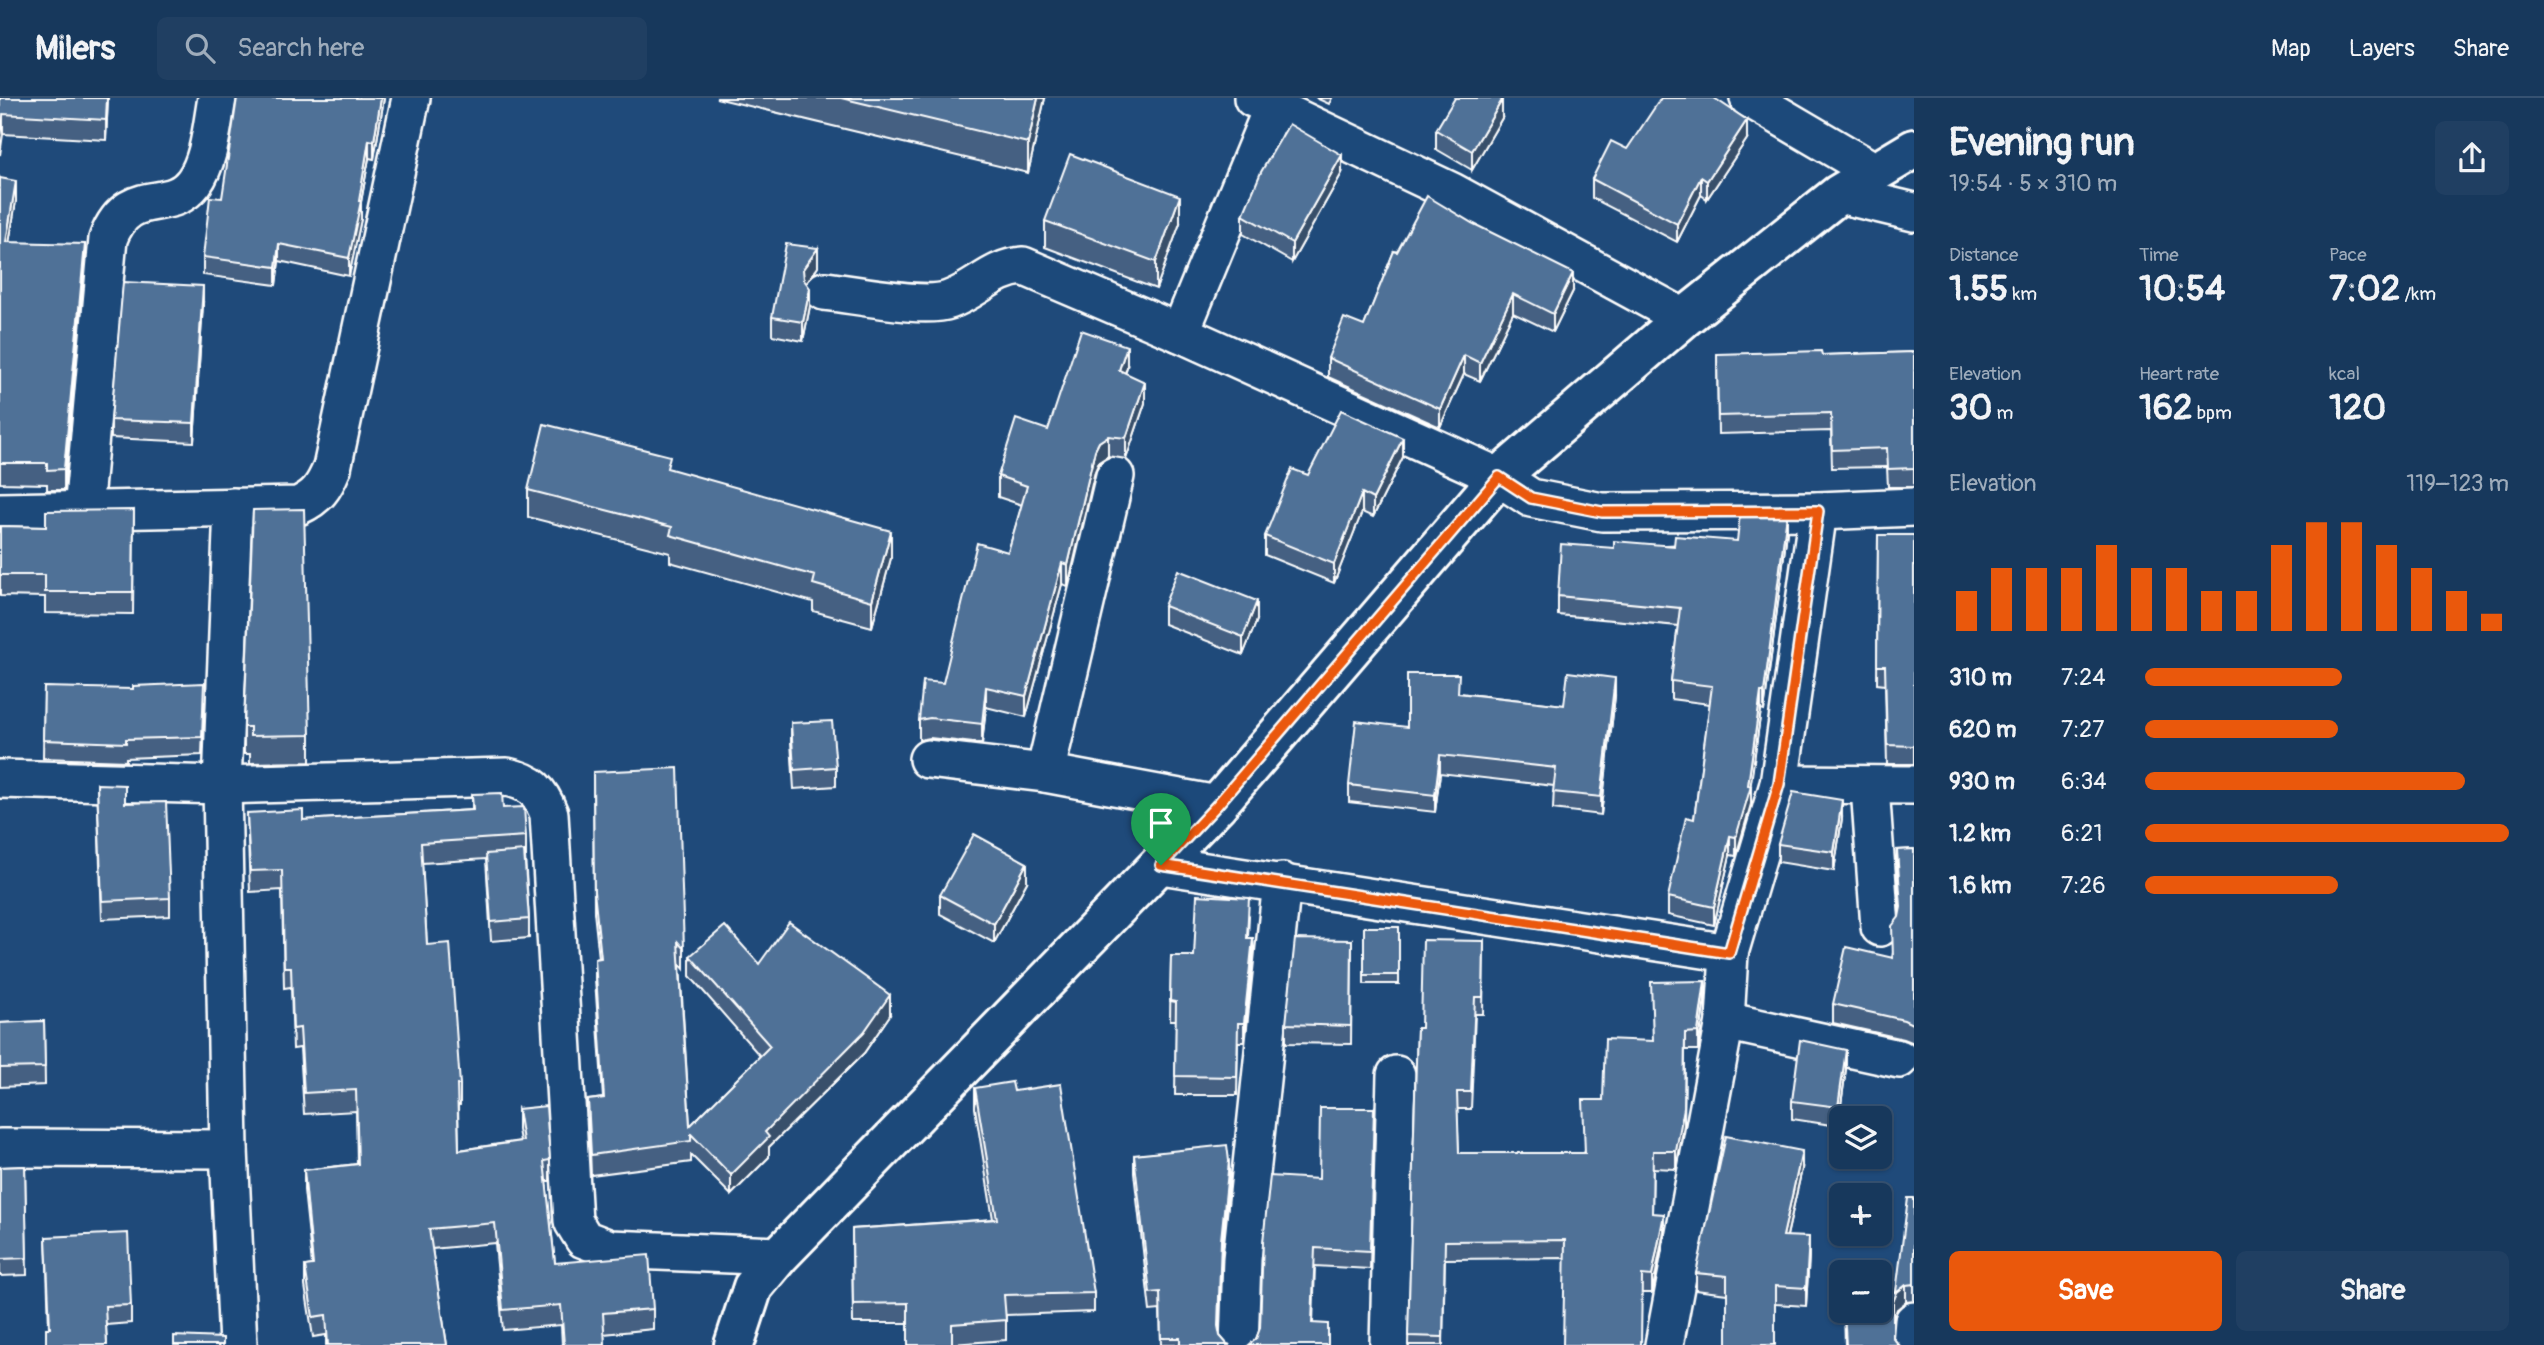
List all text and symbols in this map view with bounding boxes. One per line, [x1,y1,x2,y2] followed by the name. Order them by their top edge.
[157,17,647,80] search box
[35,28,115,69] text: Milers
[181,29,219,67] icon: search
[237,32,364,64] text: Search here
[2271,34,2311,63] text: Map
[2349,34,2415,63] text: Layers
[2453,34,2509,63] text: Share
[1949,119,2135,167] text: Evening run
[2435,121,2509,195] button: share
[1949,169,2117,198] text: 19:54 · 5 × 310 m
[1949,243,2018,267] text: Distance
[2139,243,2179,267] text: Time
[2329,243,2367,267] text: Pace
[1949,267,2008,311] text: 1.55
[2139,267,2225,311] text: 10:54
[2329,267,2400,311] text: 7:02
[2008,282,2037,306] text: km
[2400,282,2436,306] text: /km
[1949,362,2021,386] text: Elevation
[2139,362,2219,386] text: Heart rate
[2329,362,2360,386] text: kcal
[1949,386,1992,430] text: 30
[2139,386,2193,430] text: 162
[2329,386,2386,430] text: 120
[1992,401,2013,425] text: m
[2193,401,2232,425] text: bpm
[1949,469,2037,498] text: Elevation
[2406,469,2509,498] text: 119–123 m
[1949,663,2012,692] text: 310 m
[2061,663,2106,692] text: 7:24
[1949,715,2016,744] text: 620 m
[2061,715,2104,744] text: 7:27
[1949,767,2015,796] text: 930 m
[2061,767,2107,796] text: 6:34
[1131,793,1191,865] pin
[1142,804,1180,842] icon: arrive
[1949,819,2011,848] text: 1.2 km
[2061,819,2102,848] text: 6:21
[1949,871,2011,900] text: 1.6 km
[2061,871,2106,900] text: 7:26
[1829,1106,1892,1323] map controls
[1829,1106,1892,1169] button: layers
[1829,1183,1892,1246] button: +
[1949,1251,2222,1331] button: Save
[2236,1251,2509,1331] button: Share
[1829,1260,1892,1323] button: −

